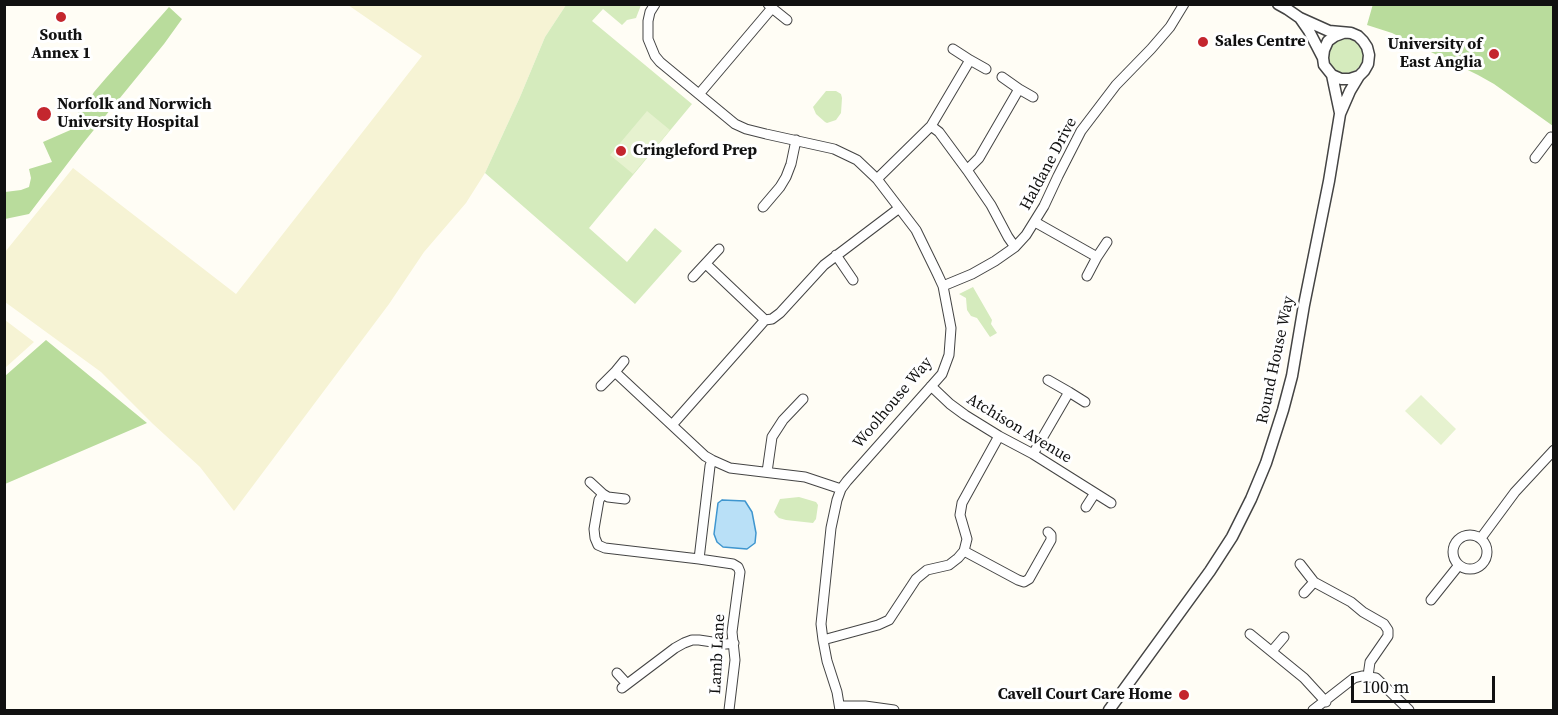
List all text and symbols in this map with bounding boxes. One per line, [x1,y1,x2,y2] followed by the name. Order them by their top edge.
[54,10,68,24] marker: South Annex 1
[31,26,91,64] place label: South Annex 1
[1215,32,1306,52] place label: Sales Centre
[1196,35,1210,49] marker: Sales Centre
[1388,35,1482,73] place label: University of East Anglia
[1487,47,1501,61] marker: University of East Anglia
[57,95,212,133] place label: Norfolk and Norwich University Hospital
[35,105,53,123] marker: Norfolk and Norwich University Hospital
[1017,114,1081,214] street label: Haldane Drive
[633,141,757,161] place label: Cringleford Prep
[614,144,628,158] marker: Cringleford Prep
[1253,294,1299,426] street label: Round House Way
[849,353,937,453] street label: Woolhouse Way
[963,390,1075,468] street label: Atchison Avenue
[706,613,730,695] street label: Lamb Lane
[1354,664,1498,702] scale bar
[1362,674,1409,699] text: 100 m
[998,685,1172,705] place label: Cavell Court Care Home
[1177,688,1191,702] marker: Cavell Court Care Home

